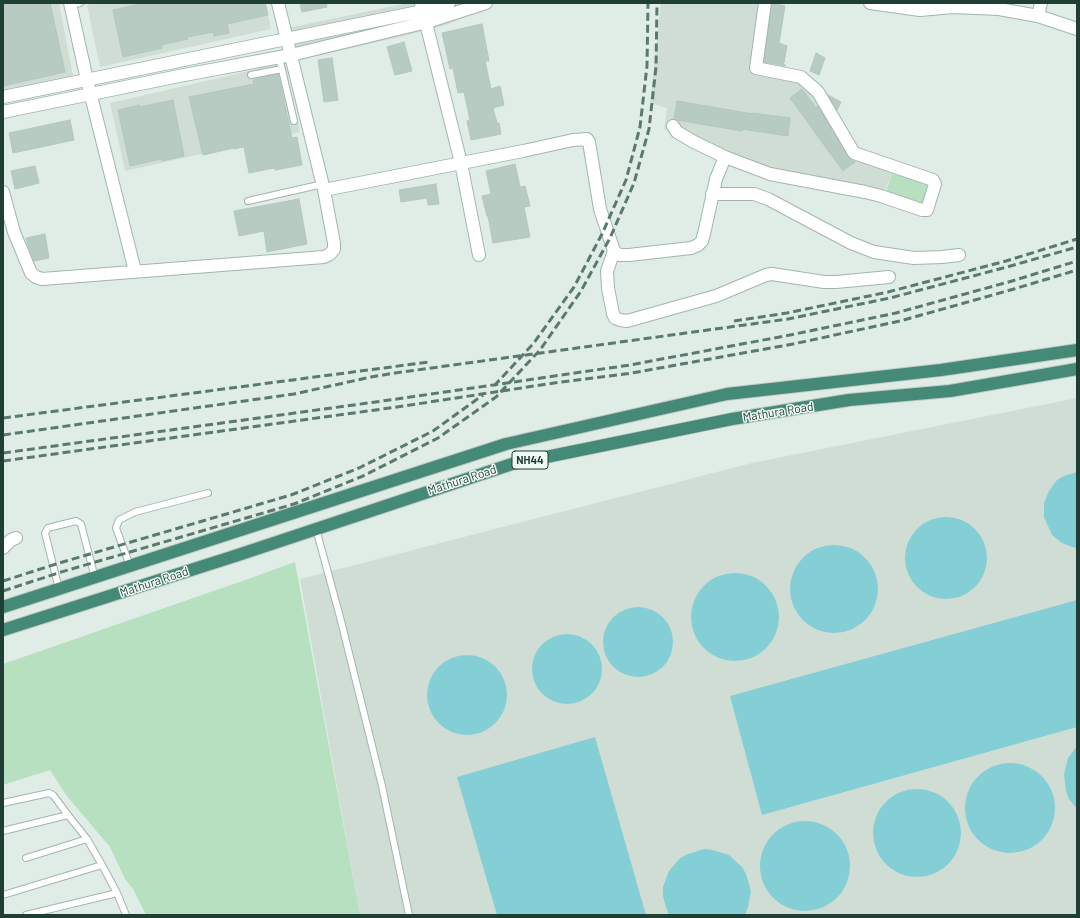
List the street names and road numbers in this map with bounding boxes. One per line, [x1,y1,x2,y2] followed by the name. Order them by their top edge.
[742,399,814,425] street label: Mathura Road
[512,451,548,469] road number: NH44
[426,462,498,498] street label: Mathura Road
[118,564,190,600] street label: Mathura Road

